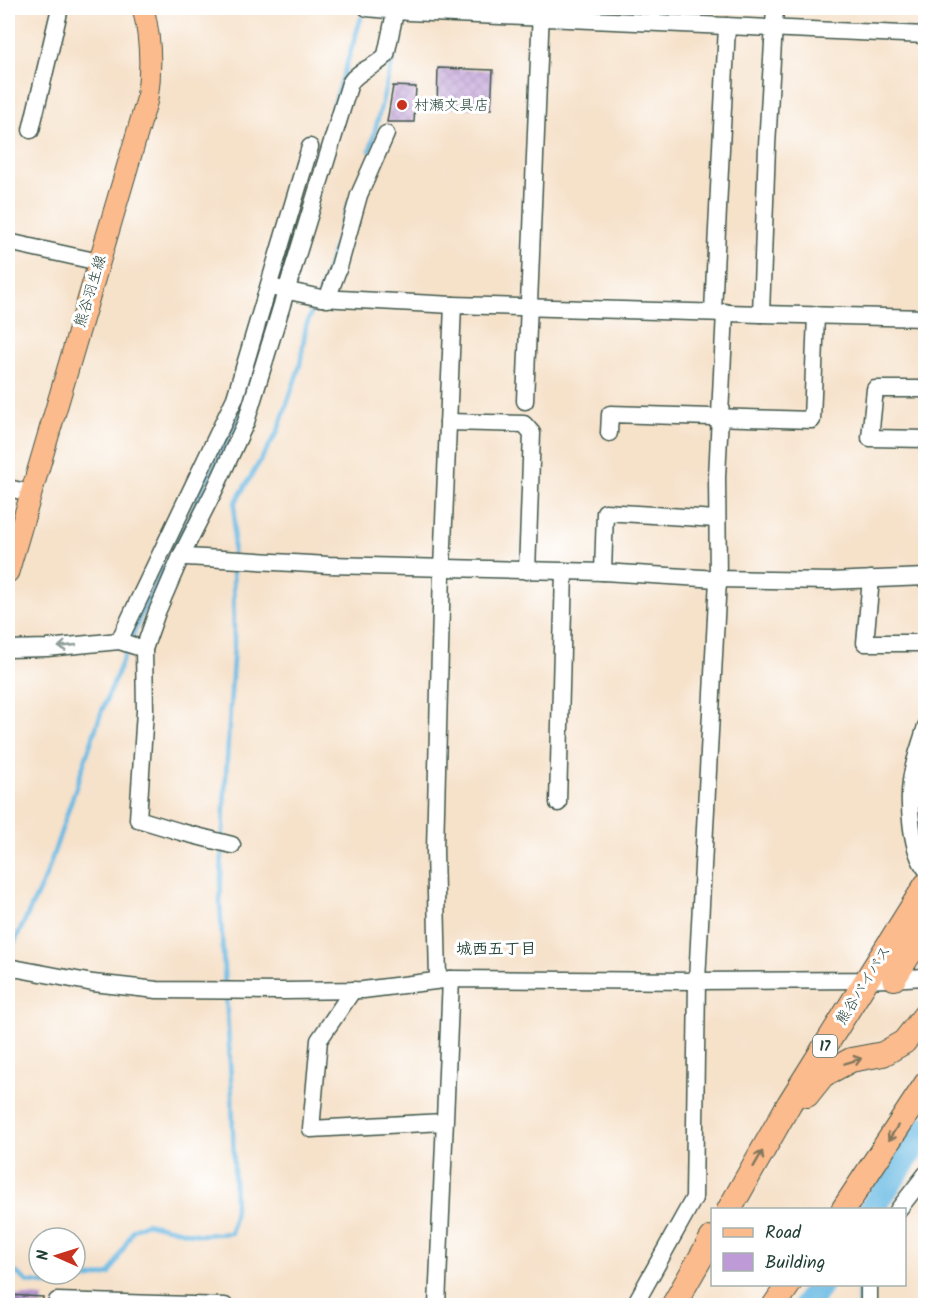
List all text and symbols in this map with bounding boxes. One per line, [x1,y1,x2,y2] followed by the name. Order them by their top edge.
[414,94,489,118] place label: 村瀬文具店
[395,98,409,112] marker: 村瀬文具店
[69,252,113,331] street label: 熊谷羽生線
[57,641,77,652] one-way arrow
[456,937,536,962] district label: 城西五丁目
[830,941,898,1030] street label: 熊谷バイパス
[813,1035,837,1057] road number: 17
[843,1055,862,1066] one-way arrow
[887,1124,899,1141] one-way arrow
[752,1151,764,1168] one-way arrow
[711,1208,906,1286] legend
[765,1219,802,1248] text: Road
[27,1226,87,1286] north arrow
[765,1249,825,1278] text: Building
[31,1250,56,1261] text: N

